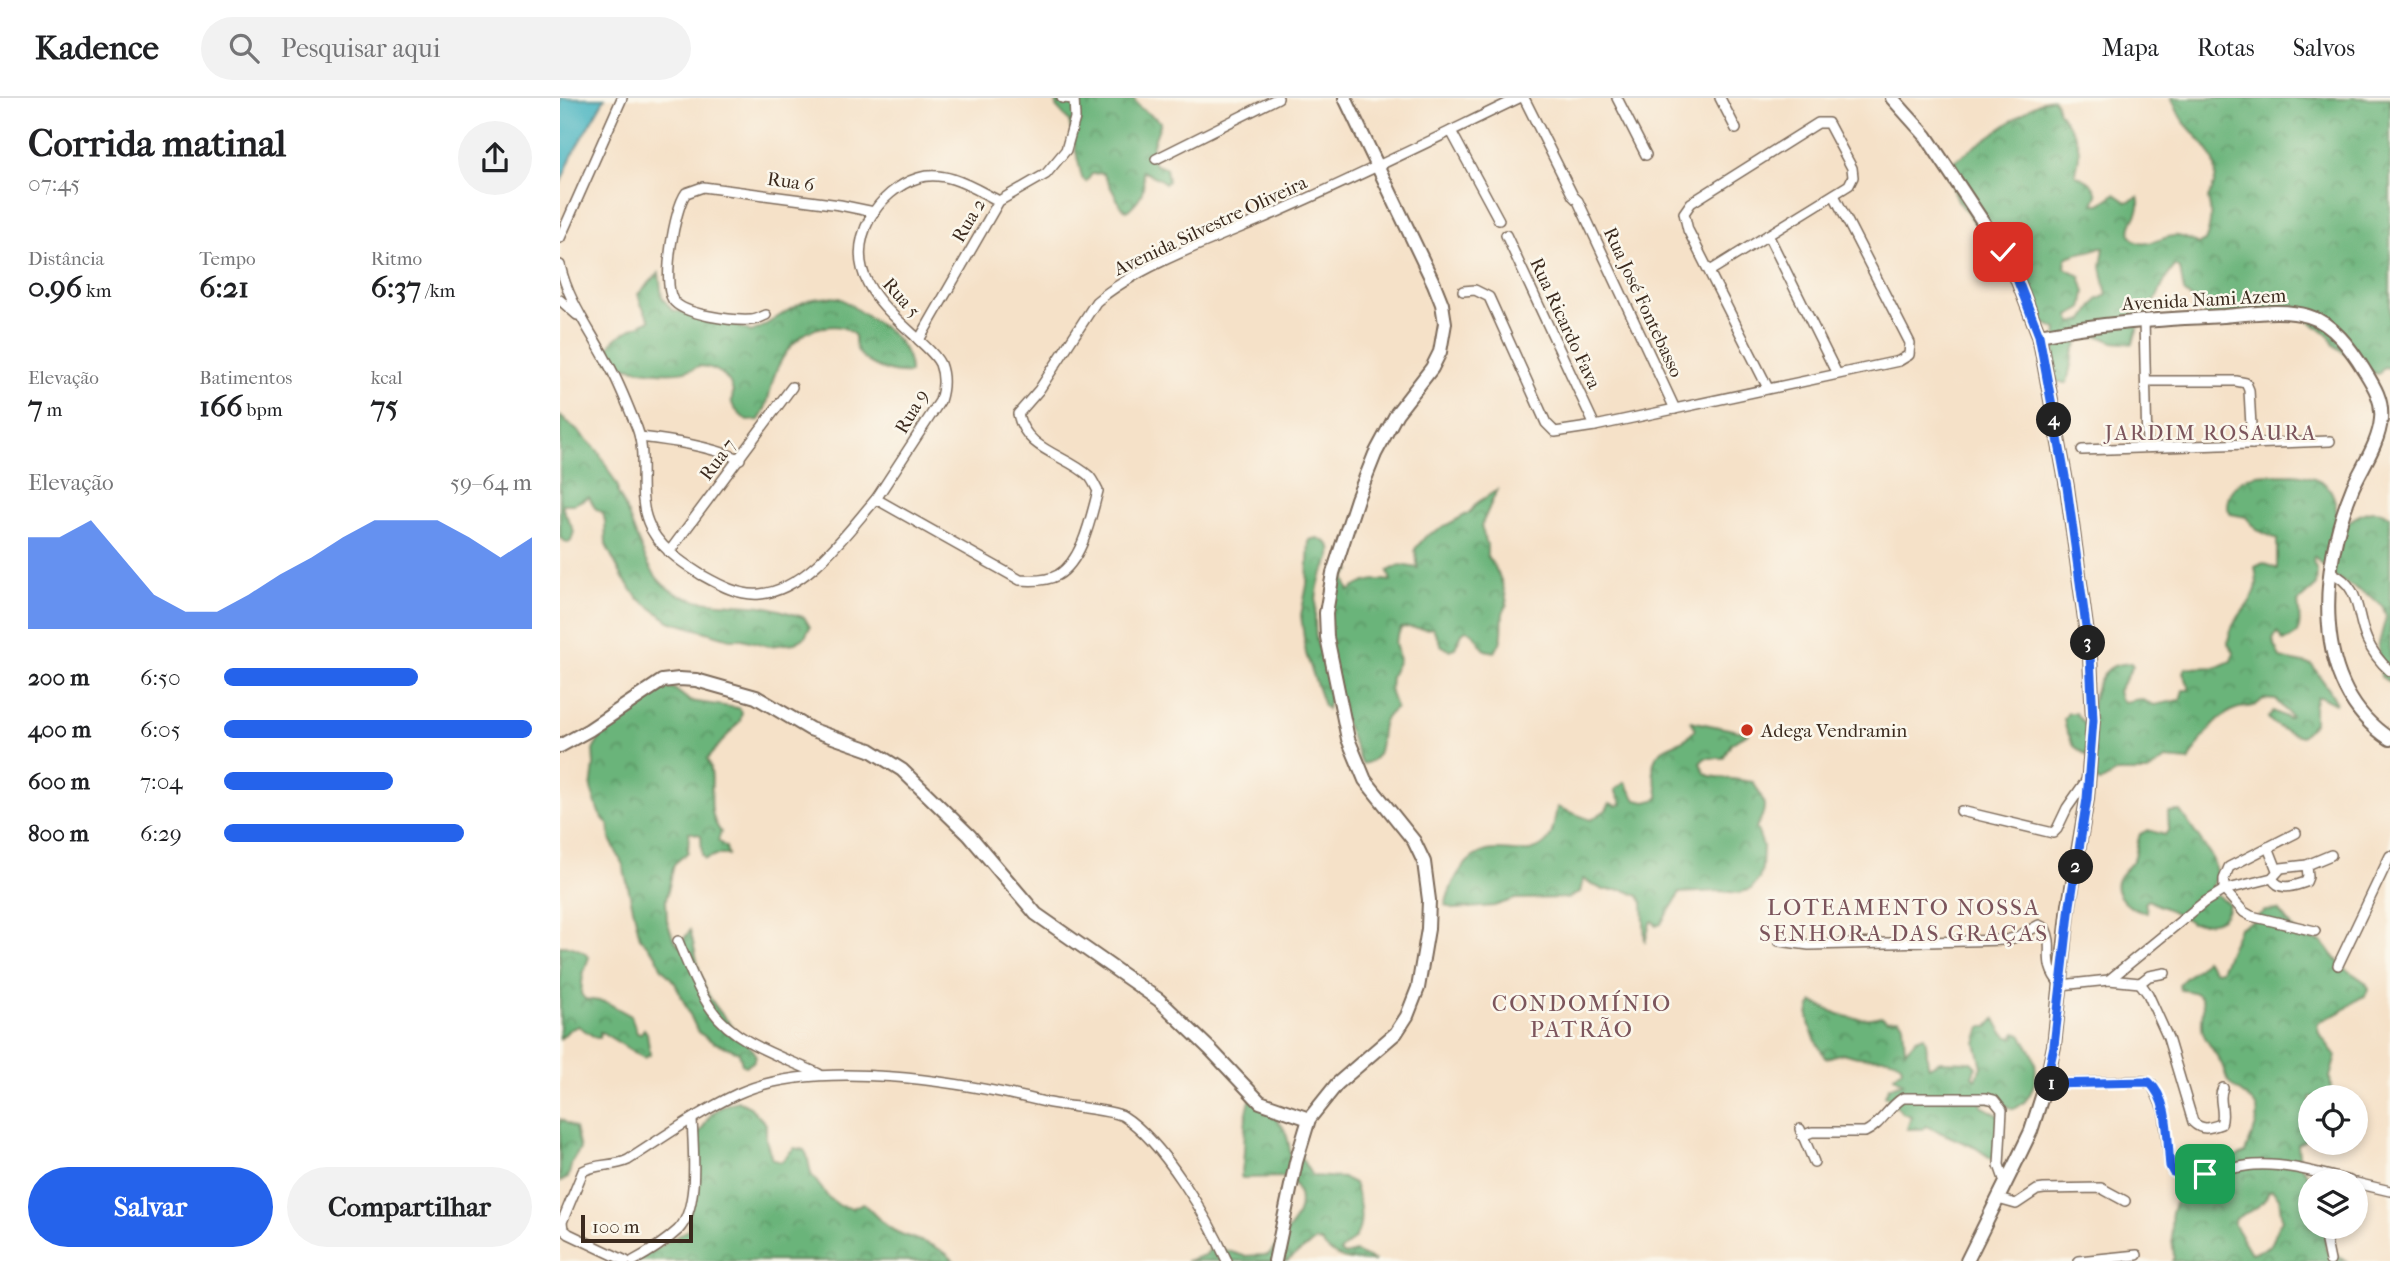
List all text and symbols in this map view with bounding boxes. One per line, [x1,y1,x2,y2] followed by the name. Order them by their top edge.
[201,17,691,80] search box
[35,29,159,68] text: Kadence
[225,29,263,67] icon: search
[281,33,440,64] text: Pesquisar aqui
[2102,34,2159,62] text: Mapa
[2197,34,2255,62] text: Rotas
[2293,34,2355,62] text: Salvos
[28,121,286,166] text: Corrida matinal
[458,121,532,195] button: share
[766,168,817,196] street label: Rua 6
[28,170,80,197] text: 07:45
[1109,171,1311,281] street label: Avenida Silvestre Oliveira
[948,195,990,246] street label: Rua 2
[1973,222,2033,282] pin
[1599,224,1688,381] street label: Rua José Fontebasso
[1984,233,2022,271] icon: check
[28,248,104,270] text: Distância
[199,248,256,270] text: Tempo
[371,248,422,270] text: Ritmo
[1525,254,1605,393] street label: Rua Ricardo Fava
[28,270,82,305] text: 0.96
[199,270,249,305] text: 6:21
[371,270,421,305] text: 6:37
[878,273,925,322] street label: Rua 5
[82,280,112,302] text: km
[421,280,455,302] text: /km
[2120,285,2287,315] street label: Avenida Nami Azem
[28,367,99,389] text: Elevação
[199,367,292,389] text: Batimentos
[371,367,403,389] text: kcal
[891,386,933,437] street label: Rua 9
[28,389,42,424] text: 7
[199,389,242,424] text: 166
[371,389,398,424] text: 75
[42,399,62,421] text: m
[242,399,282,421] text: bpm
[2036,402,2072,438] pin: 4
[2048,408,2059,430] text: 4
[2103,421,2317,445] district label: JARDIM ROSAURA
[695,435,741,485] street label: Rua 7
[28,469,114,496] text: Elevação
[450,469,532,496] text: 59–64 m
[2070,626,2106,660] pin: 3
[2084,631,2091,653] text: 3
[28,664,89,691] text: 200 m
[140,664,181,691] text: 6:50
[28,716,91,743] text: 400 m
[140,716,181,743] text: 6:05
[1760,720,1907,742] place label: Adega Vendramin
[1739,722,1755,738] marker: Adega Vendramin
[28,768,90,795] text: 600 m
[140,768,183,795] text: 7:04
[28,820,89,847] text: 800 m
[140,820,182,847] text: 6:29
[2058,850,2094,884] pin: 2
[2071,855,2080,877] text: 2
[1759,894,2049,947] district label: LOTEAMENTO NOSSA SENHORA DAS GRAÇAS
[1492,990,1672,1043] district label: CONDOMÍNIO PATRÃO
[2034,1066,2070,1102] pin: 1
[2048,1072,2055,1094] text: 1
[2298,1085,2368,1239] map controls
[2298,1085,2368,1155] button: locate
[2175,1144,2235,1204] pin
[2186,1155,2224,1193] icon: arrive
[28,1167,273,1247] button: Salvar
[287,1167,532,1247] button: Compartilhar
[2298,1169,2368,1239] button: layers
[581,1212,693,1244] scale bar
[592,1216,640,1238] text: 100 m

